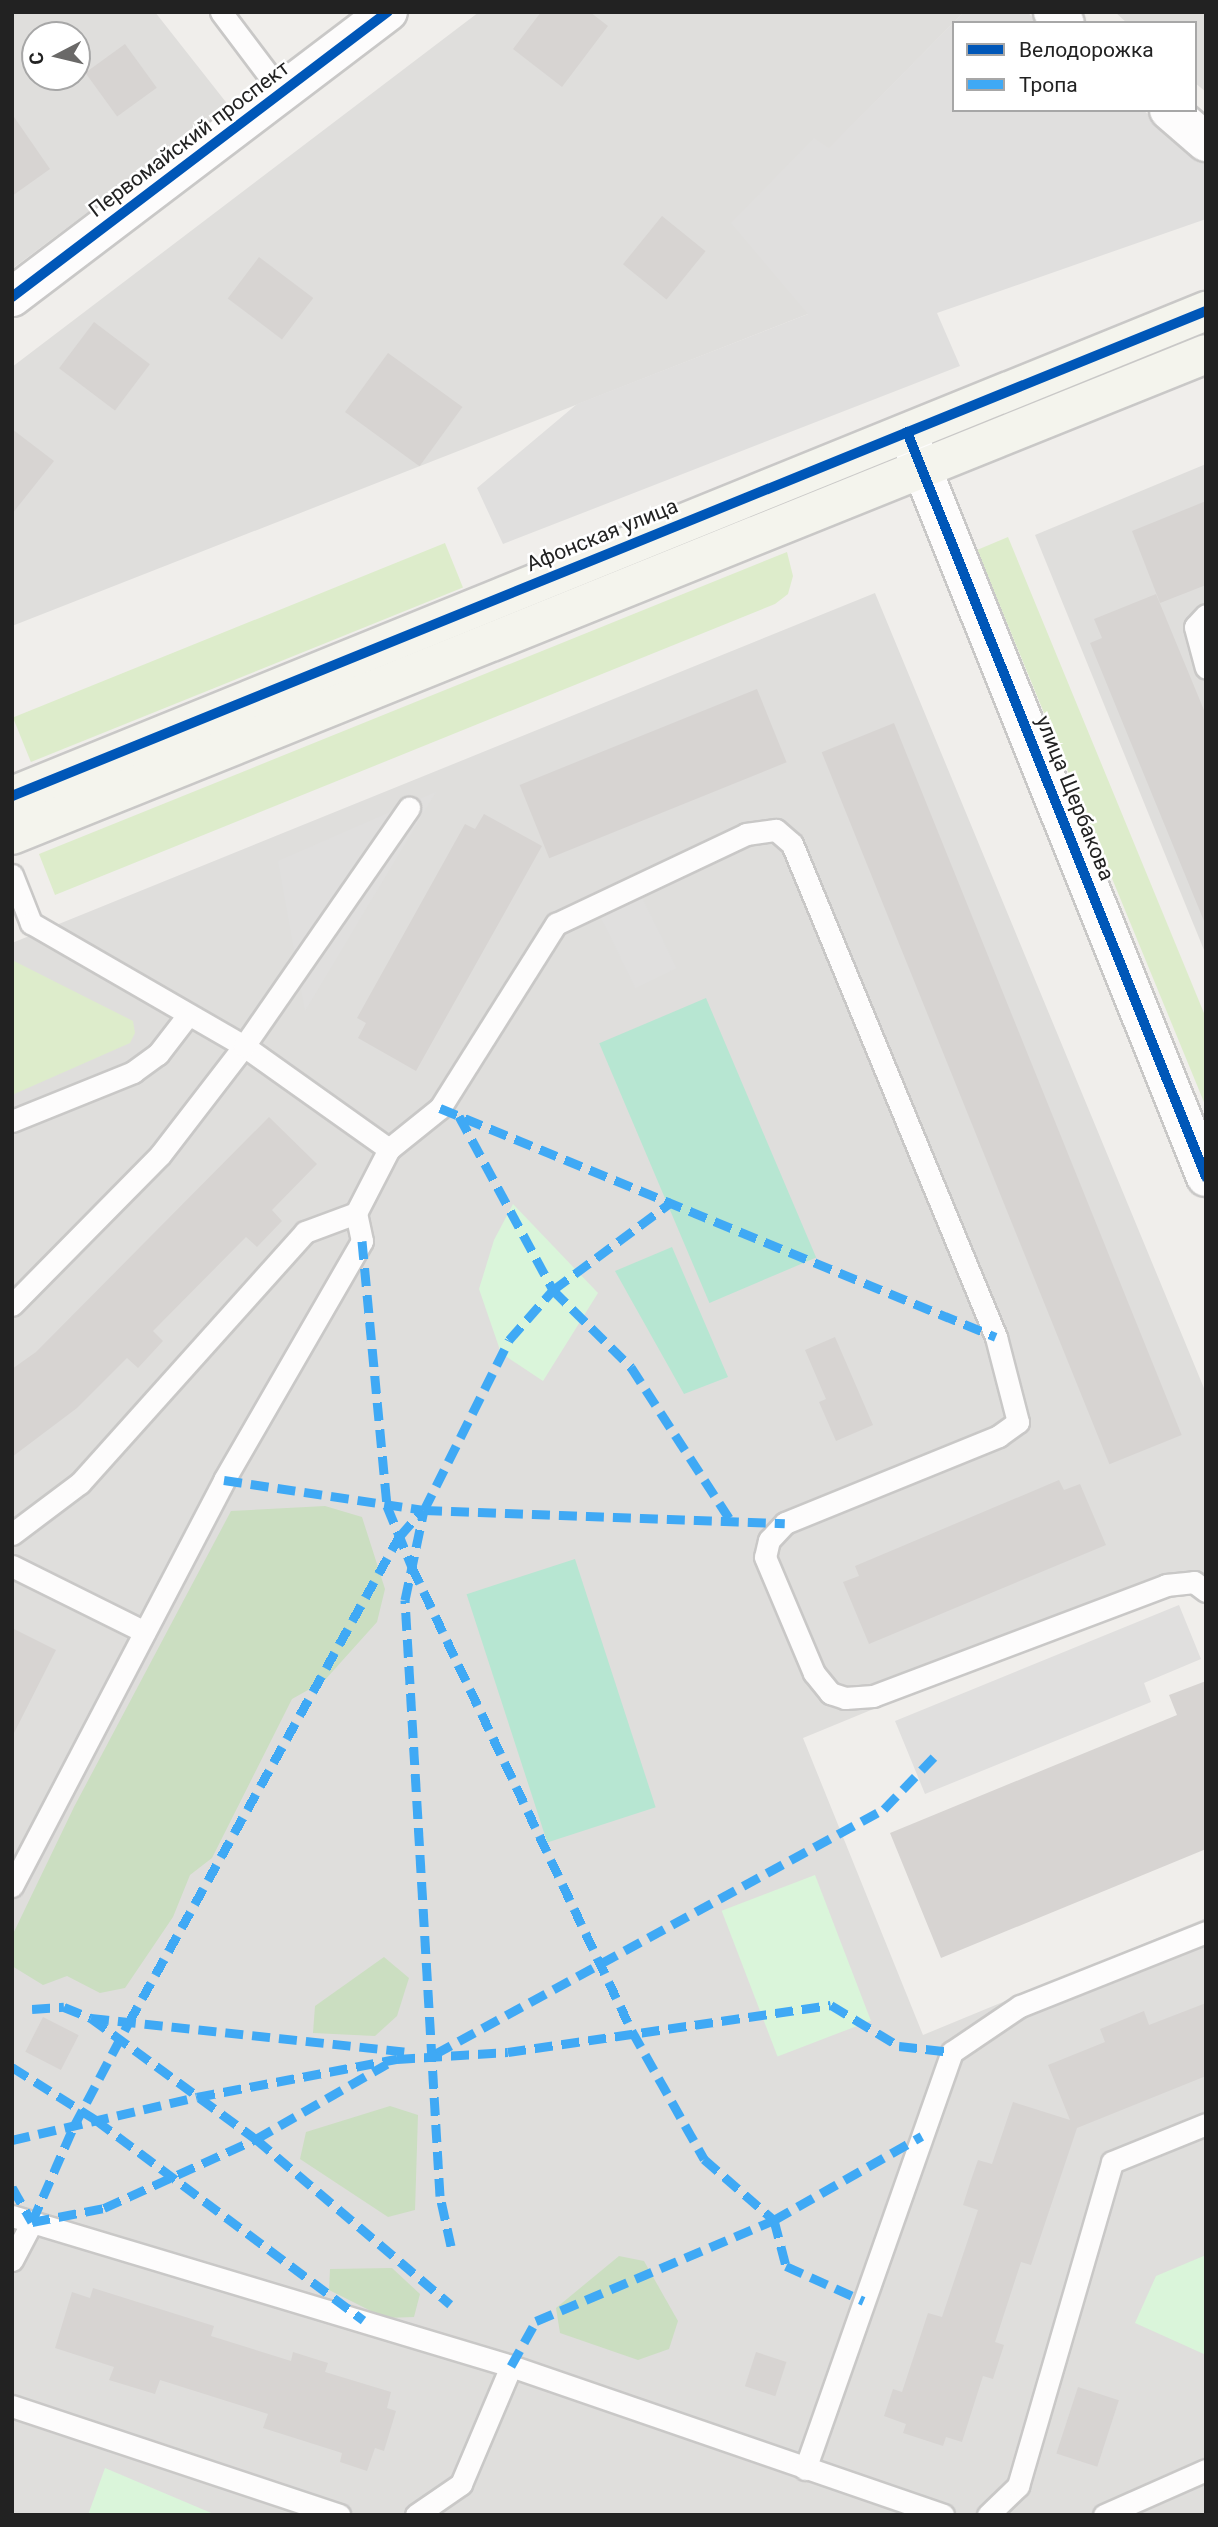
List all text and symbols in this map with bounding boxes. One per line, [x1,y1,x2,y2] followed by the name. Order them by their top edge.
[21,21,91,91] north arrow
[952,21,1197,112] legend
[1019,38,1154,62] text: Велодорожка
[24,51,49,66] text: С
[84,55,294,223] street label: Первомайский проспект
[1019,73,1078,97] text: Тропа
[523,493,681,577] street label: Афонская улица
[1030,712,1120,884] street label: улица Щербакова

